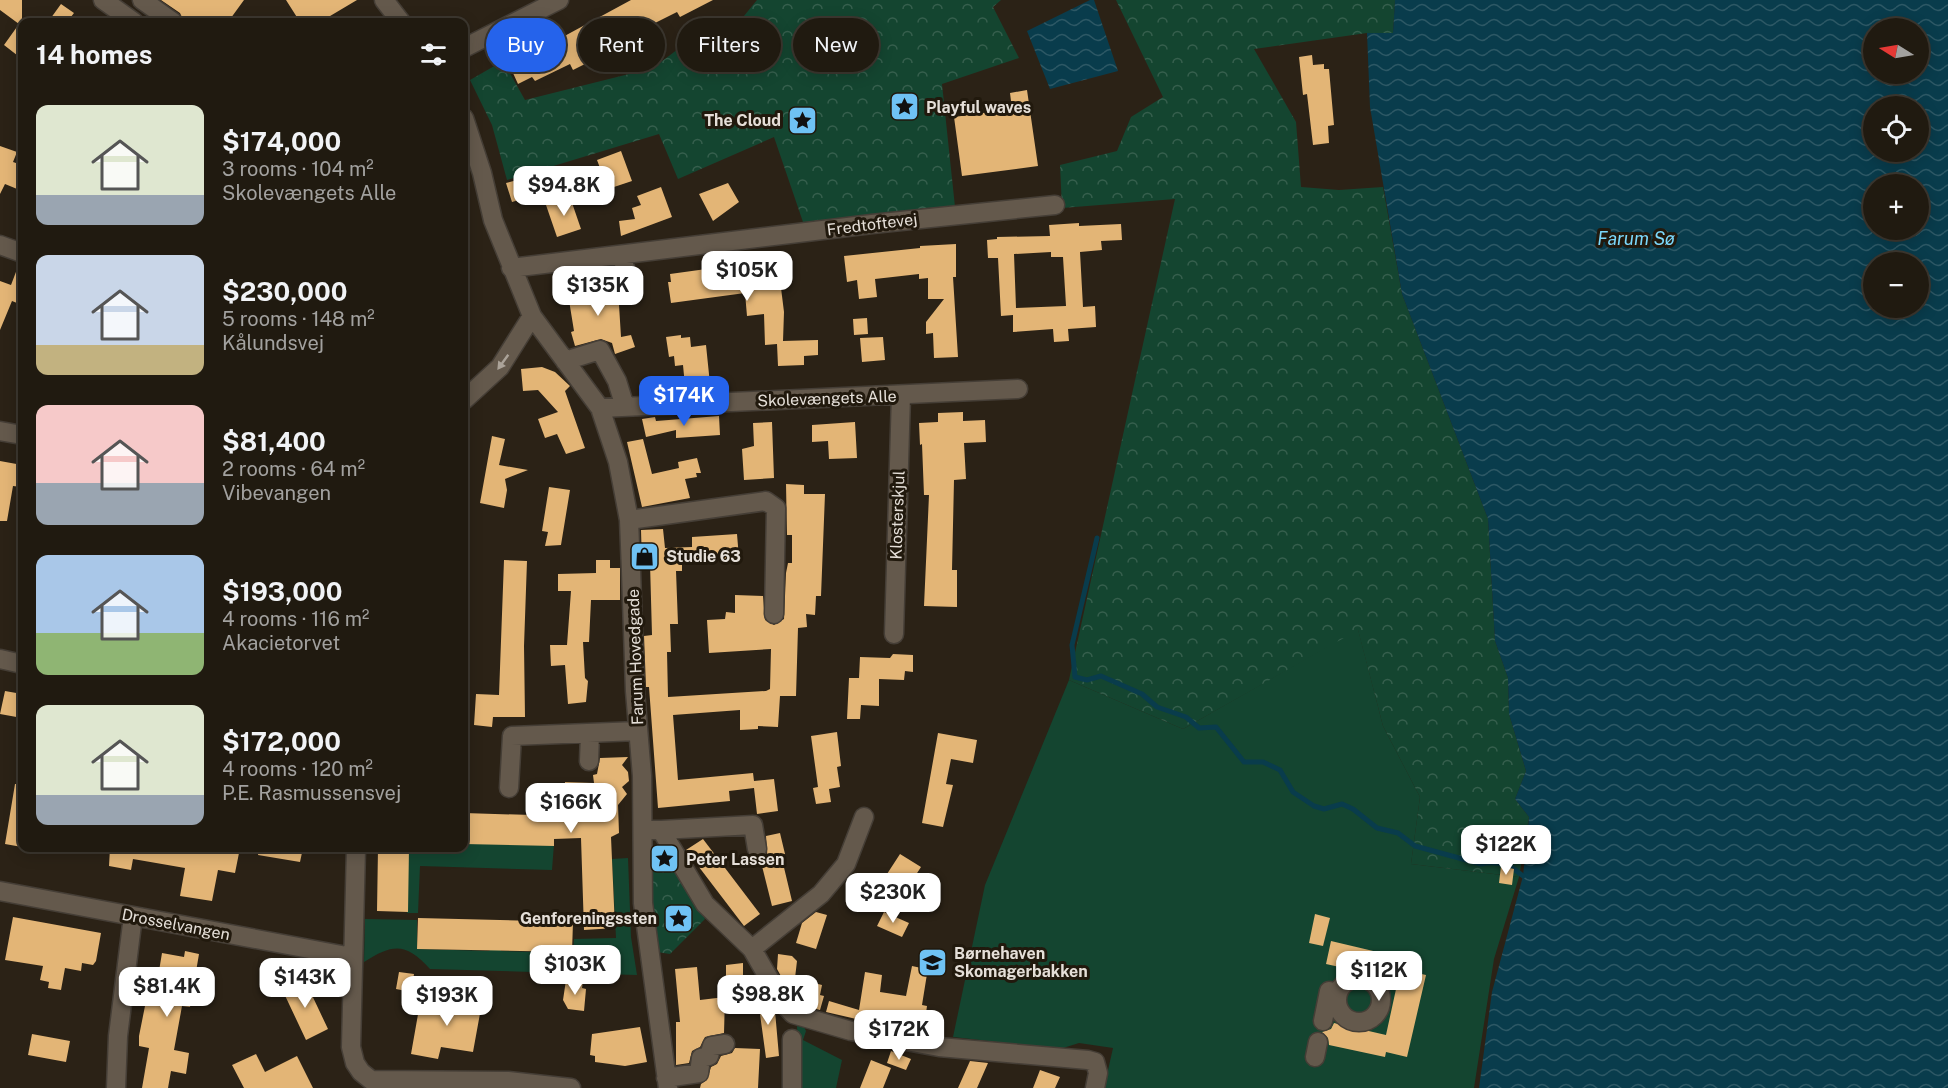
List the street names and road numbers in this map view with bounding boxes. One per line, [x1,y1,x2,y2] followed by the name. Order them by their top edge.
[826,210,918,239] street label: Fredtoftevej
[757,387,897,410] street label: Skolevængets Alle
[886,470,909,560] street label: Klosterskjul
[624,589,647,725] street label: Farum Hovedgade
[120,905,232,944] street label: Drosselvangen

